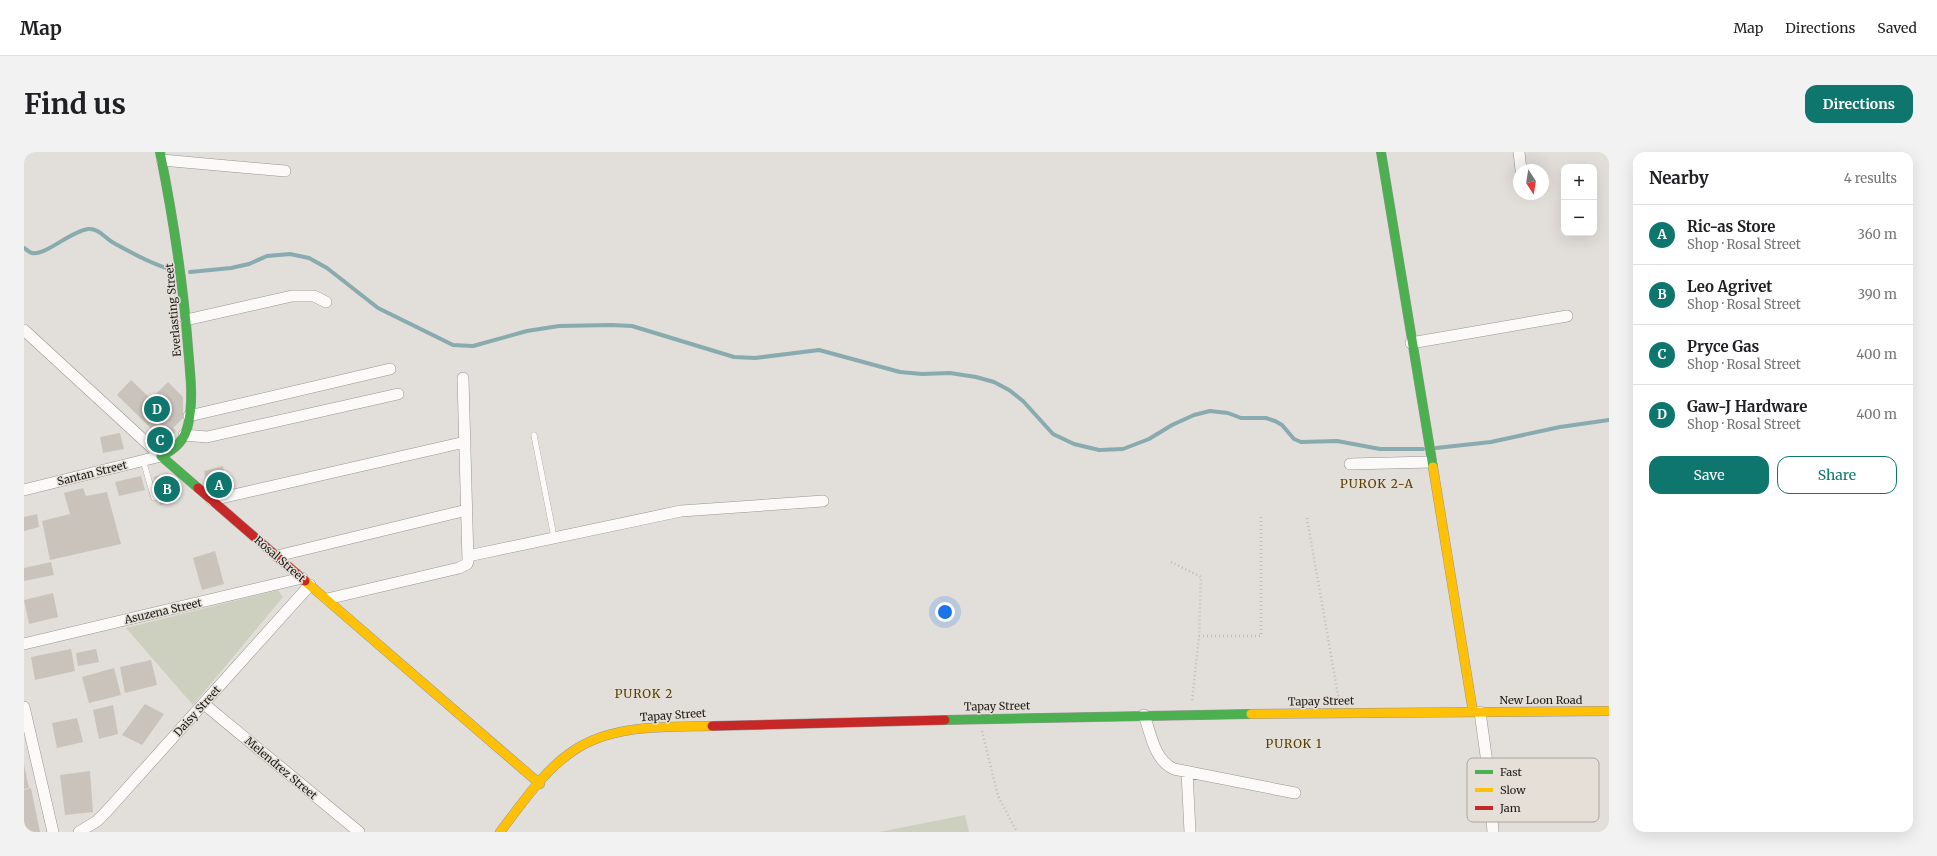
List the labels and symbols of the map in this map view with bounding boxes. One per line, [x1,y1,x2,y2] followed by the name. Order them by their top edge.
[1513,164,1549,200] north arrow
[162,262,184,357] street label: Everlasting Street
[144,394,170,424] pin: D
[147,425,173,455] pin: C
[56,457,129,488] street label: Santan Street
[206,470,232,500] pin: A
[154,474,180,504] pin: B
[1340,476,1414,491] district label: PUROK 2-A
[252,533,309,585] street label: Rosal Street
[122,595,204,627] street label: Asuzena Street
[935,602,955,622] your location
[171,682,224,739] street label: Daisy Street
[615,686,673,701] district label: PUROK 2
[1288,693,1355,709] street label: Tapay Street
[1500,693,1583,707] street label: New Loon Road
[964,698,1031,714] street label: Tapay Street
[639,706,707,724] street label: Tapay Street
[242,734,321,803] street label: Melendrez Street
[1265,736,1323,751] district label: PUROK 1
[1467,758,1599,822] legend
[1500,765,1523,779] text: Fast
[1500,783,1526,797] text: Slow
[1499,801,1521,815] text: Jam

